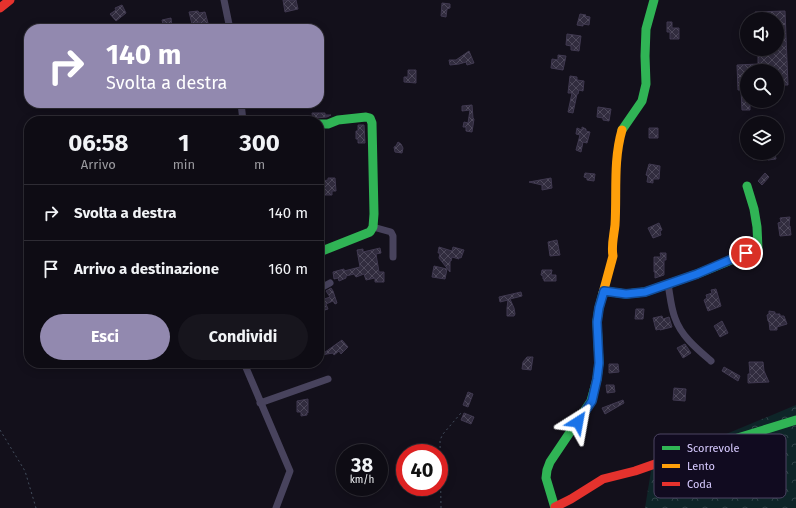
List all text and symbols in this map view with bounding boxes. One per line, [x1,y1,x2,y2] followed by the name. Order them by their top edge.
[740,12,784,160] map controls
[740,12,784,56] button: sound
[106,38,182,71] text: 140 m
[40,40,92,92] icon: right
[740,64,784,108] button: search
[106,72,227,94] text: Svolta a destra
[740,116,784,160] button: layers
[68,129,129,157] text: 06:58
[178,129,189,157] text: 1
[239,129,280,157] text: 300
[81,157,116,172] text: Arrivo
[173,157,195,172] text: min
[254,157,265,172] text: m
[40,202,62,224] icon: right
[74,204,176,222] text: Svolta a destra
[268,204,308,222] text: 140 m
[729,236,763,270] pin
[735,242,757,264] icon: arrive
[40,258,62,280] icon: arrive
[74,260,219,278] text: Arrivo a destinazione
[268,260,308,278] text: 160 m
[40,314,170,360] button: Esci
[178,314,308,360] button: Condividi
[557,401,599,443] position arrow
[654,434,786,498] legend
[687,442,740,455] text: Scorrevole
[396,444,448,496] speed limit sign: 40
[351,453,373,477] text: 38
[687,460,715,473] text: Lento
[350,474,374,486] text: km/h
[687,478,712,491] text: Coda

